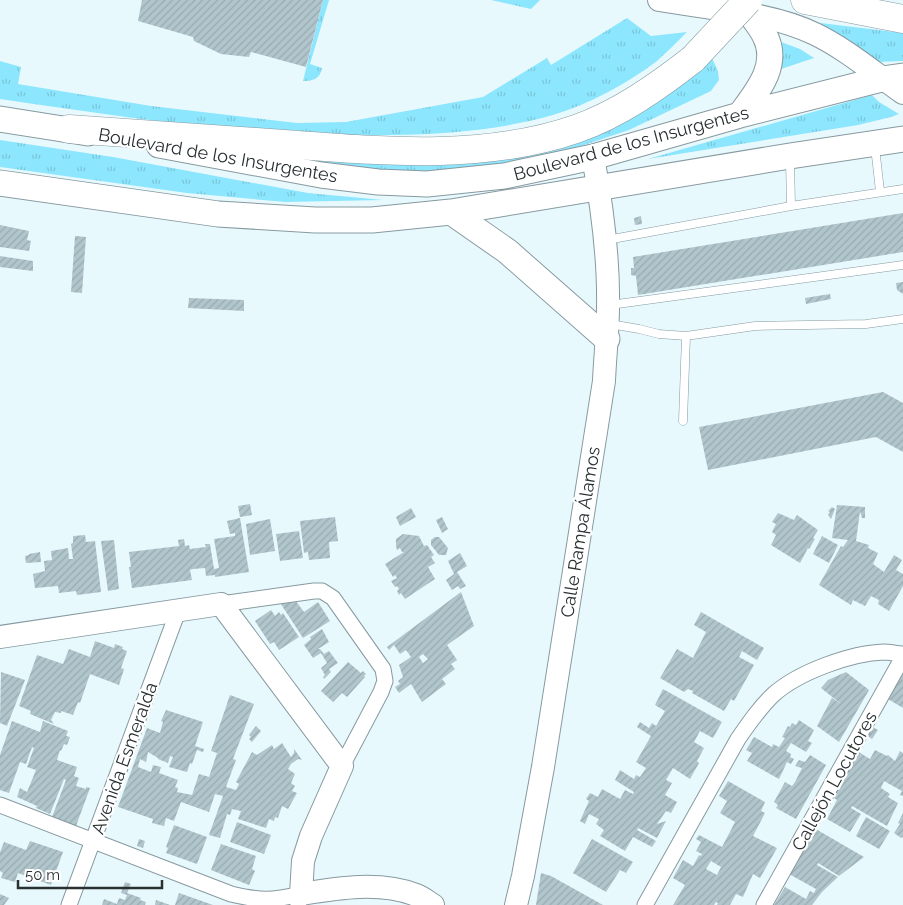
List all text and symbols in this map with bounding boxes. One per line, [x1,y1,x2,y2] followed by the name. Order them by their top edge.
[511,101,751,185] street label: Boulevard de los Insurgentes
[97,124,340,186] street label: Boulevard de los Insurgentes
[555,445,604,619] street label: Calle Rampa Álamos
[87,679,161,837] street label: Avenida Esmeralda
[787,708,881,854] street label: Callejón Locutores
[18,858,161,890] scale bar
[25,866,60,884] text: 50 m

